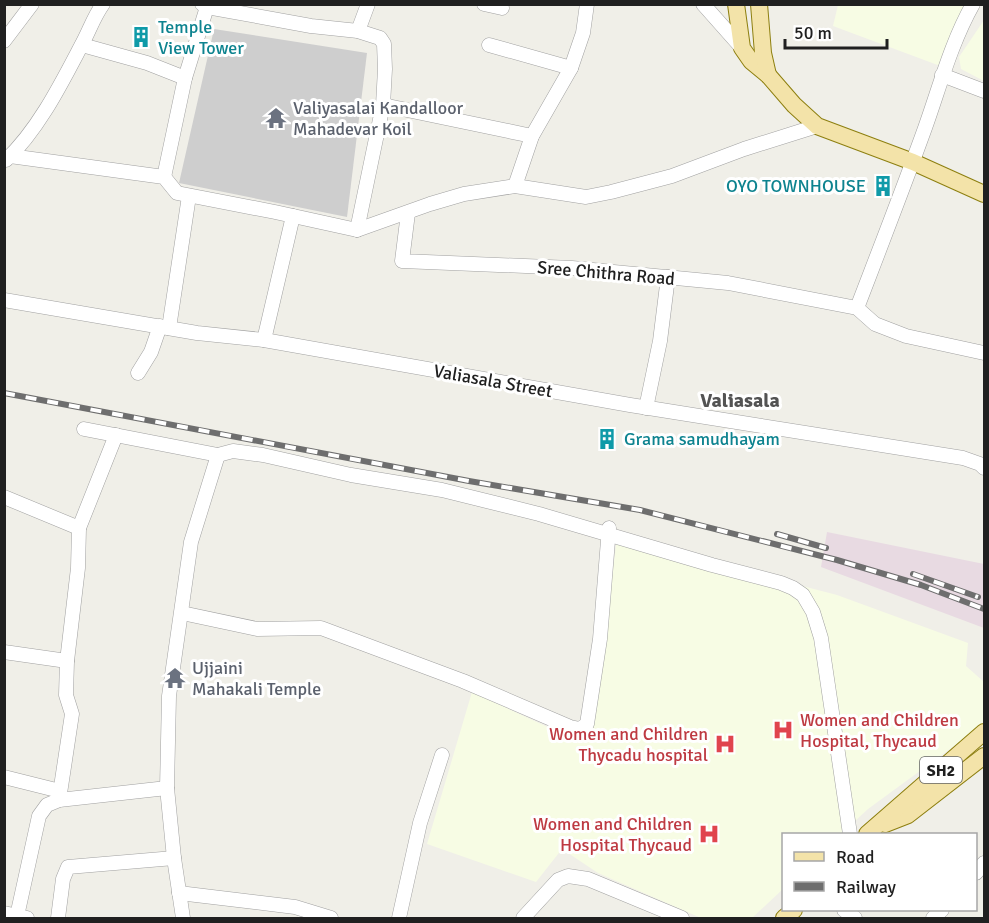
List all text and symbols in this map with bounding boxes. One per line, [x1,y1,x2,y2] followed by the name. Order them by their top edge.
[785,12,887,50] scale bar
[158,16,244,59] place label: Temple View Tower
[794,22,832,44] text: 50 m
[129,25,153,49] building icon: Temple View Tower
[293,97,464,140] place label: Valiyasalai Kandalloor Mahadevar Koil
[264,106,288,130] temple icon: Valiyasalai Kandalloor Mahadevar Koil
[871,174,895,198] building icon: OYO TOWNHOUSE
[726,175,866,197] place label: OYO TOWNHOUSE
[536,256,676,290] street label: Sree Chithra Road
[432,360,554,402] street label: Valiasala Street
[700,388,780,413] district label: Valiasala
[595,427,619,451] building icon: Grama samudhayam
[624,428,780,450] place label: Grama samudhayam
[192,657,321,700] place label: Ujjaini Mahakali Temple
[163,666,187,690] temple icon: Ujjaini Mahakali Temple
[800,709,959,752] place label: Women and Children Hospital, Thycaud
[771,718,795,742] hospital icon: Women and Children Hospital, Thycaud
[549,723,708,766] place label: Women and Children Thycadu hospital
[713,732,737,756] hospital icon: Women and Children Thycadu hospital
[920,757,962,783] road number: SH2
[533,813,692,856] place label: Women and Children Hospital Thycaud
[697,822,721,846] hospital icon: Women and Children Hospital Thycaud
[782,833,977,911] legend
[836,846,875,868] text: Road
[836,876,897,898] text: Railway

